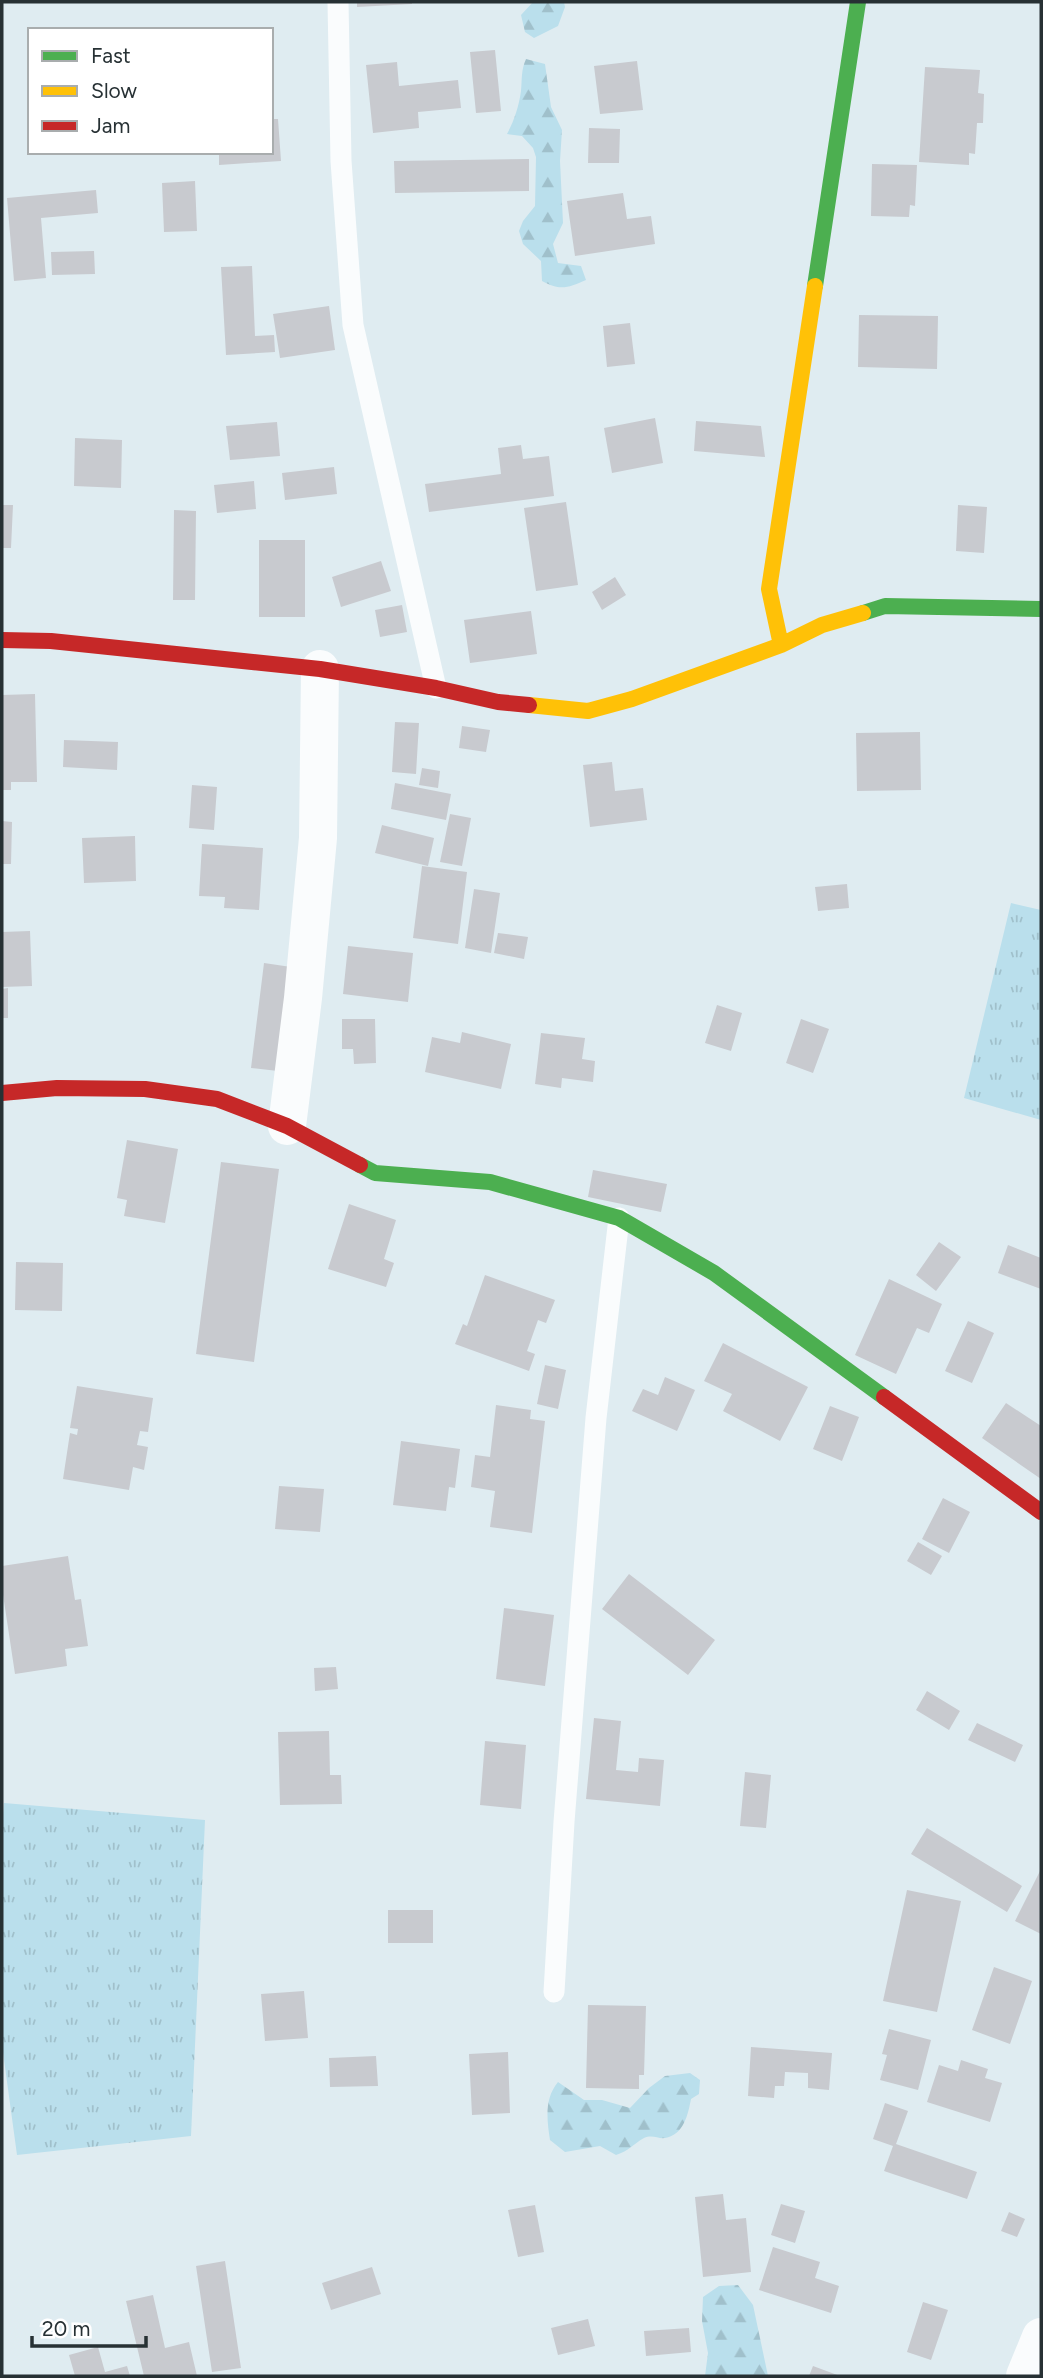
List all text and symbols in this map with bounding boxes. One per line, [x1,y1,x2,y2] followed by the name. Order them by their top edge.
[28,28,273,154] legend
[91,43,131,68] text: Fast
[91,78,137,103] text: Slow
[91,113,130,138] text: Jam
[32,2304,145,2348] scale bar
[42,2316,90,2341] text: 20 m

